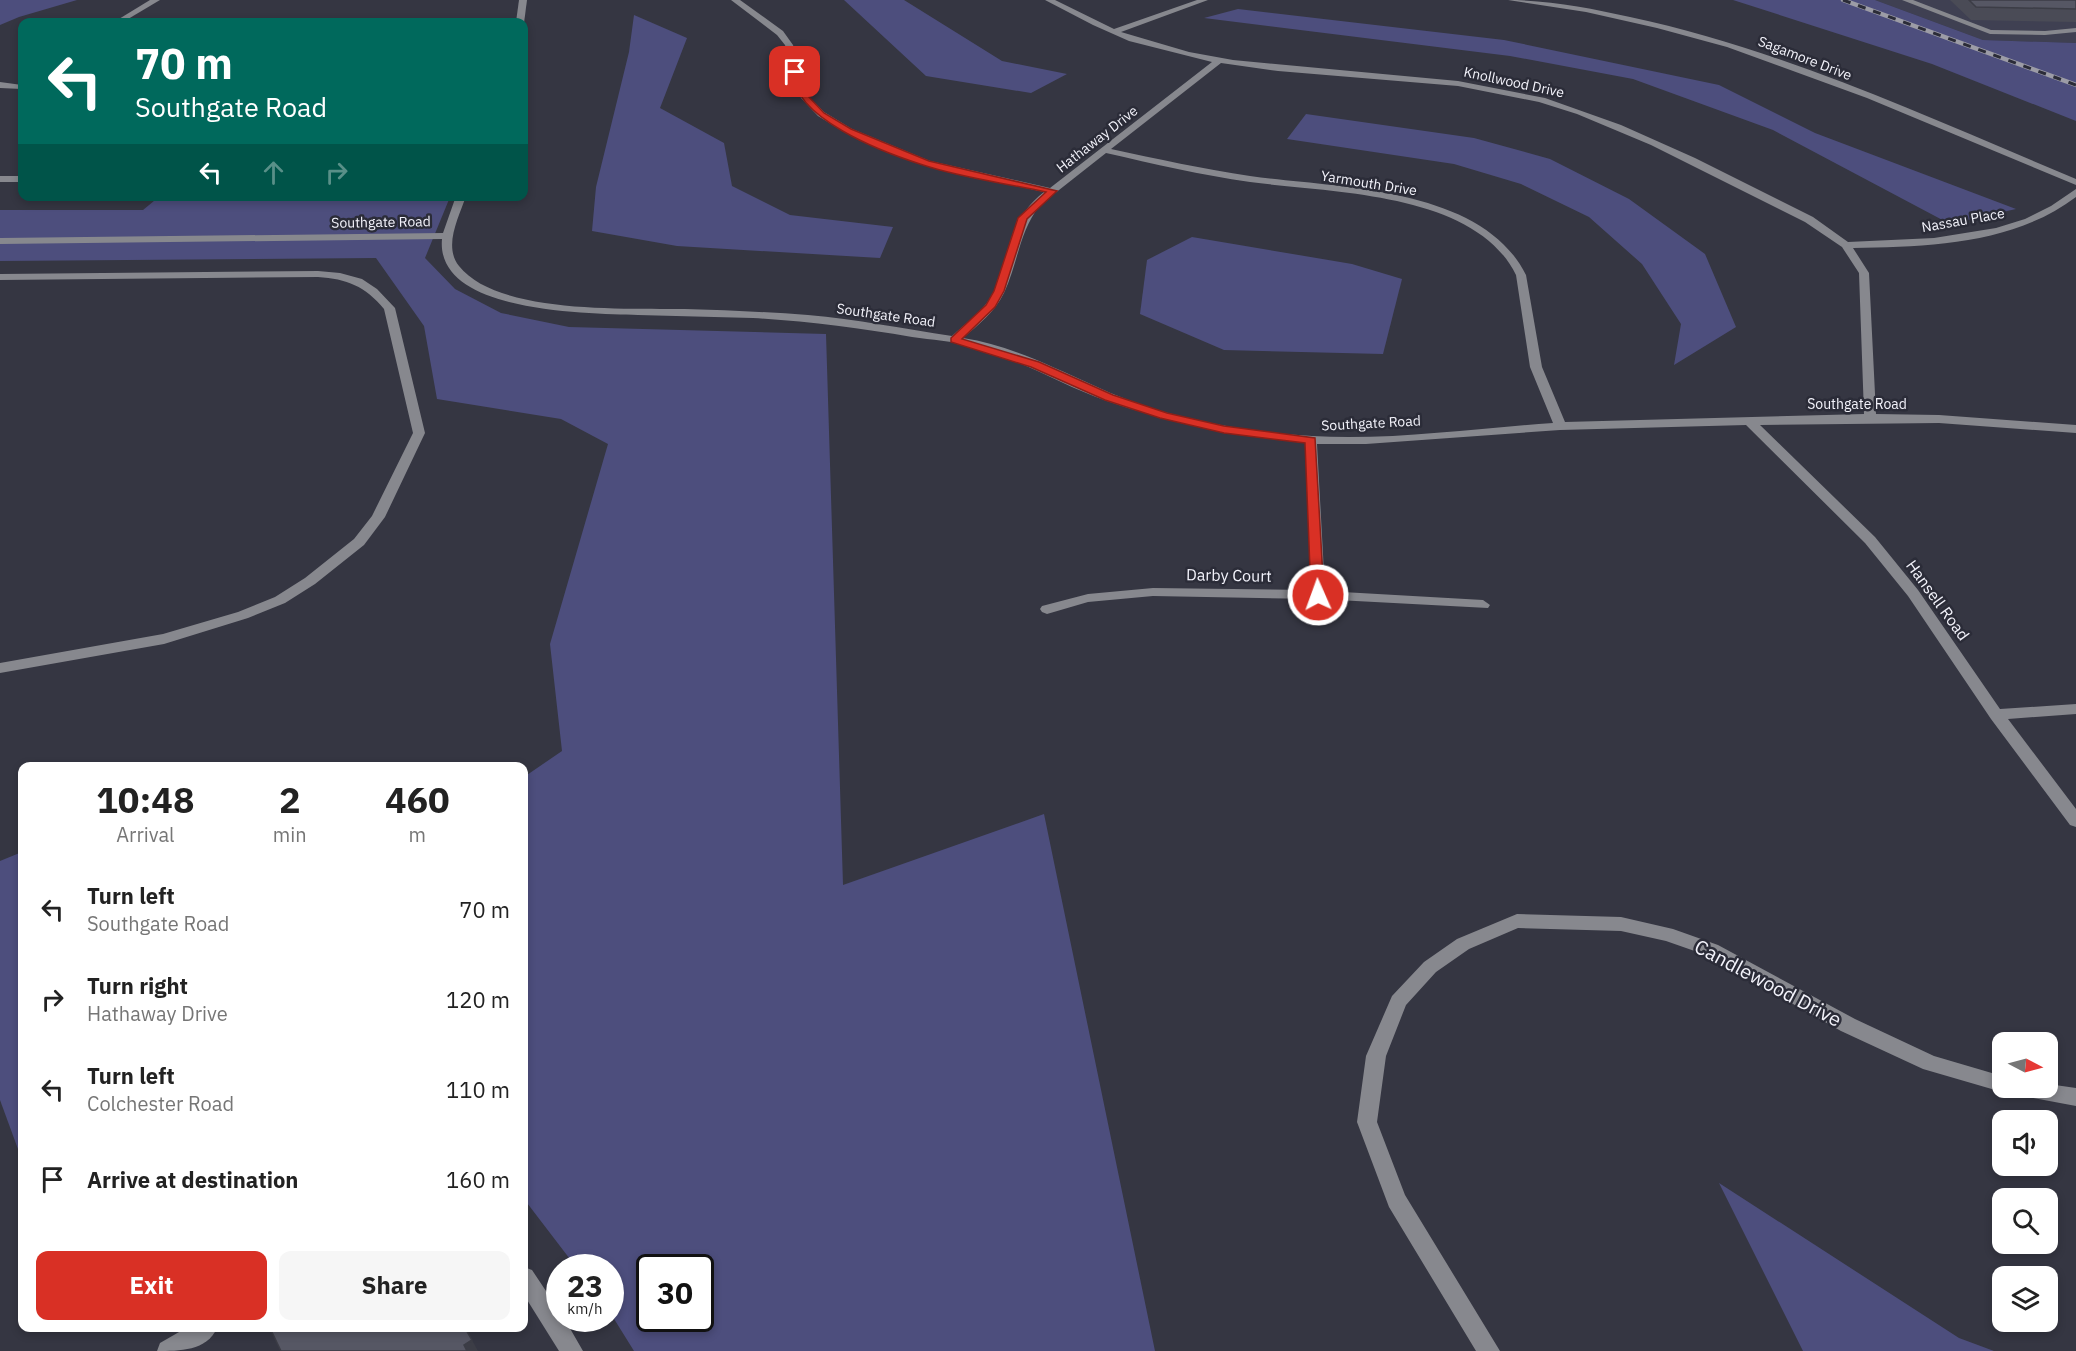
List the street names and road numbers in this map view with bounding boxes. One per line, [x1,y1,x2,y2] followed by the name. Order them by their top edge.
[1756,32,1855,84] street label: Sagamore Drive
[1462,63,1566,102] street label: Knollwood Drive
[1053,101,1142,176] street label: Hathaway Drive
[1320,167,1419,200] street label: Yarmouth Drive
[1920,204,2006,236] street label: Nassau Place
[331,212,431,232] street label: Southgate Road
[835,299,937,331] street label: Southgate Road
[1807,395,1907,413] street label: Southgate Road
[1321,411,1421,435] street label: Southgate Road
[1902,556,1974,644] street label: Hansell Road
[1186,564,1272,586] street label: Darby Court
[1690,932,1846,1033] street label: Candlewood Drive

